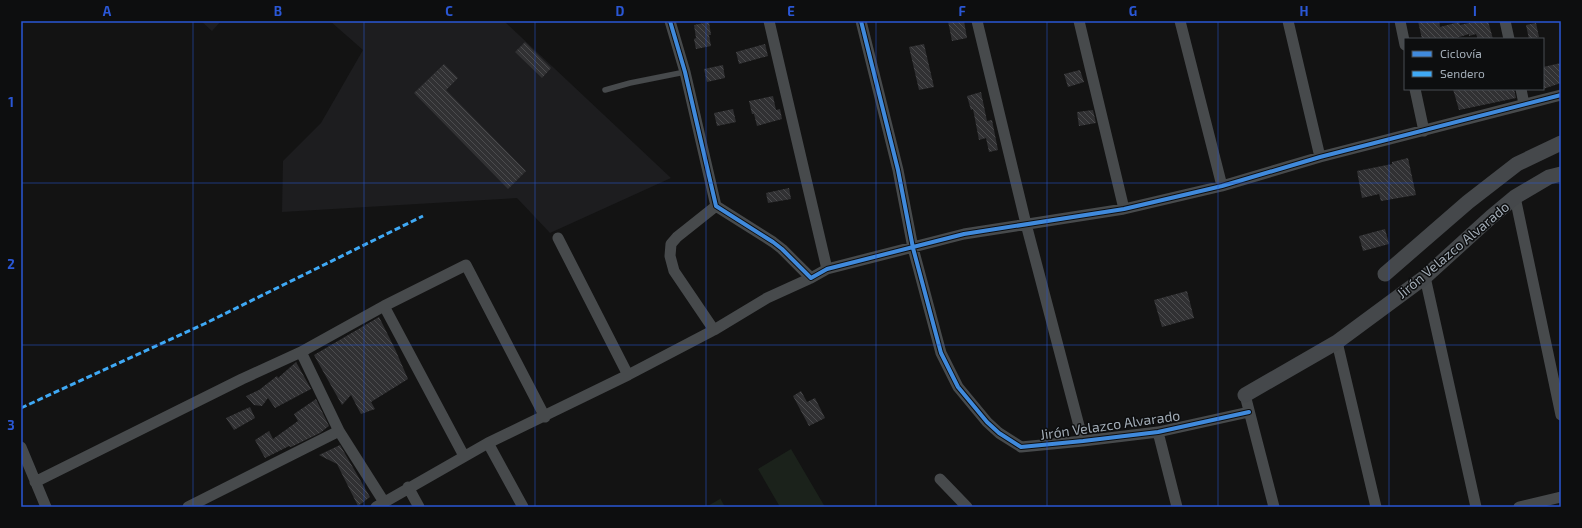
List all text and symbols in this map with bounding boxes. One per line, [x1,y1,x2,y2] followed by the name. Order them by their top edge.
[103,3,112,19] text: A
[274,3,282,19] text: B
[445,3,453,19] text: C
[616,3,625,19] text: D
[787,3,795,19] text: E
[958,3,966,19] text: F
[1129,3,1137,19] text: G
[1300,3,1309,19] text: H
[1473,3,1477,19] text: I
[1404,38,1544,90] legend
[1440,46,1482,60] text: Ciclovía
[1440,66,1485,80] text: Sendero
[8,94,14,110] text: 1
[1393,198,1512,302] street label: Jirón Velazco Alvarado
[7,256,15,272] text: 2
[1039,406,1181,443] street label: Jirón Velazco Alvarado
[7,417,15,433] text: 3

